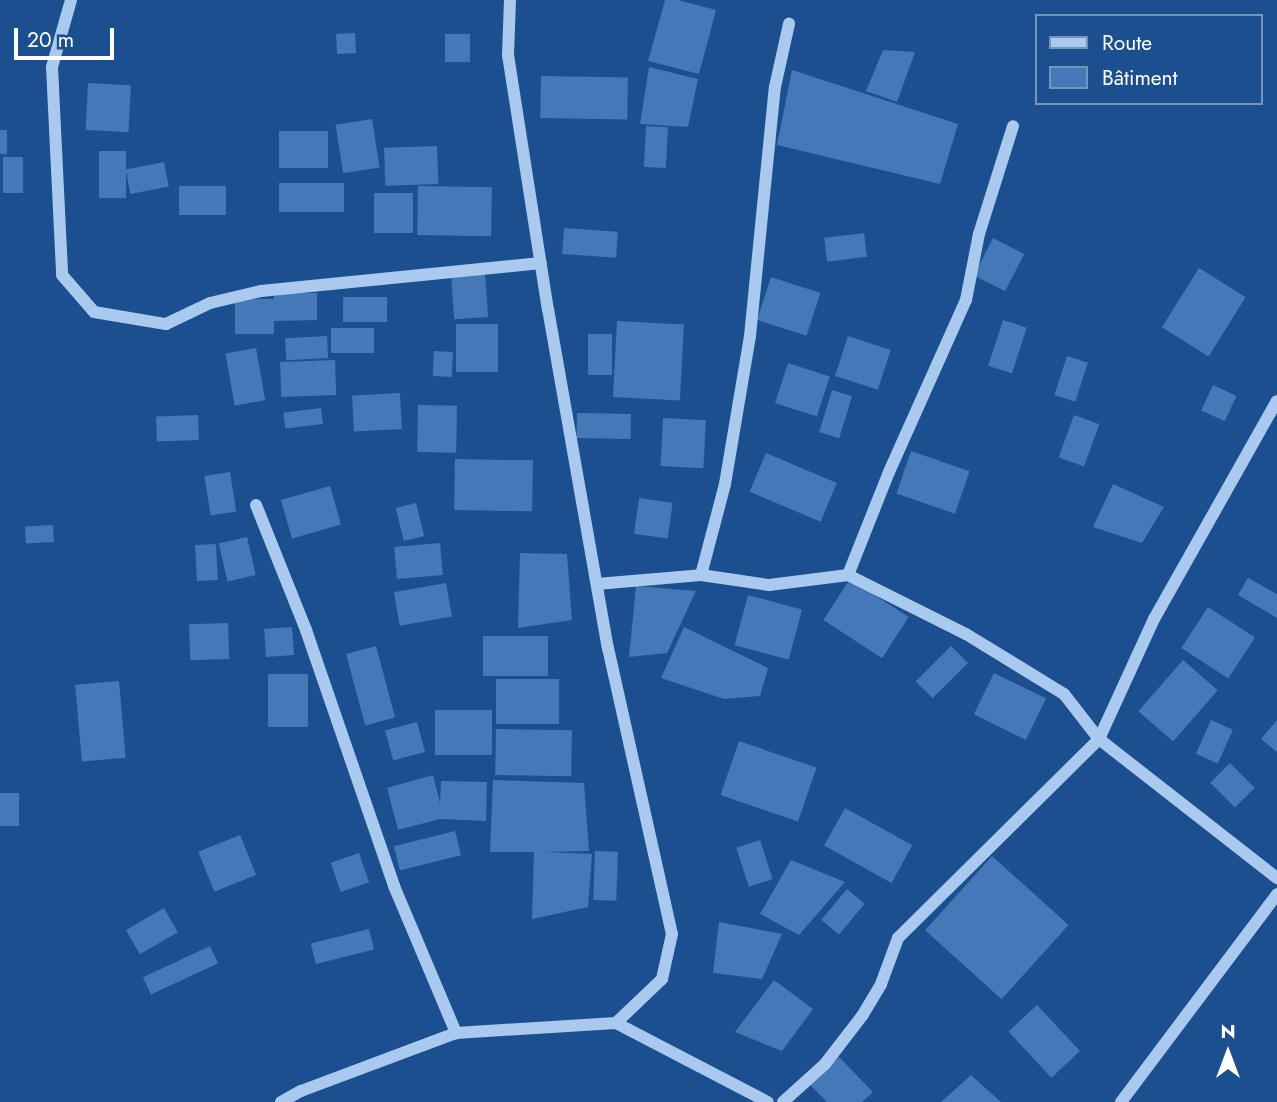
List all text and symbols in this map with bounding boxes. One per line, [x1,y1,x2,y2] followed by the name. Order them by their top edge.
[18,14,117,58] scale bar
[1036,14,1263,105] legend
[27,25,74,55] text: 20 m
[1102,28,1152,58] text: Route
[1102,63,1178,93] text: Bâtiment
[1193,1018,1263,1088] north arrow
[1220,1018,1236,1045] text: N

